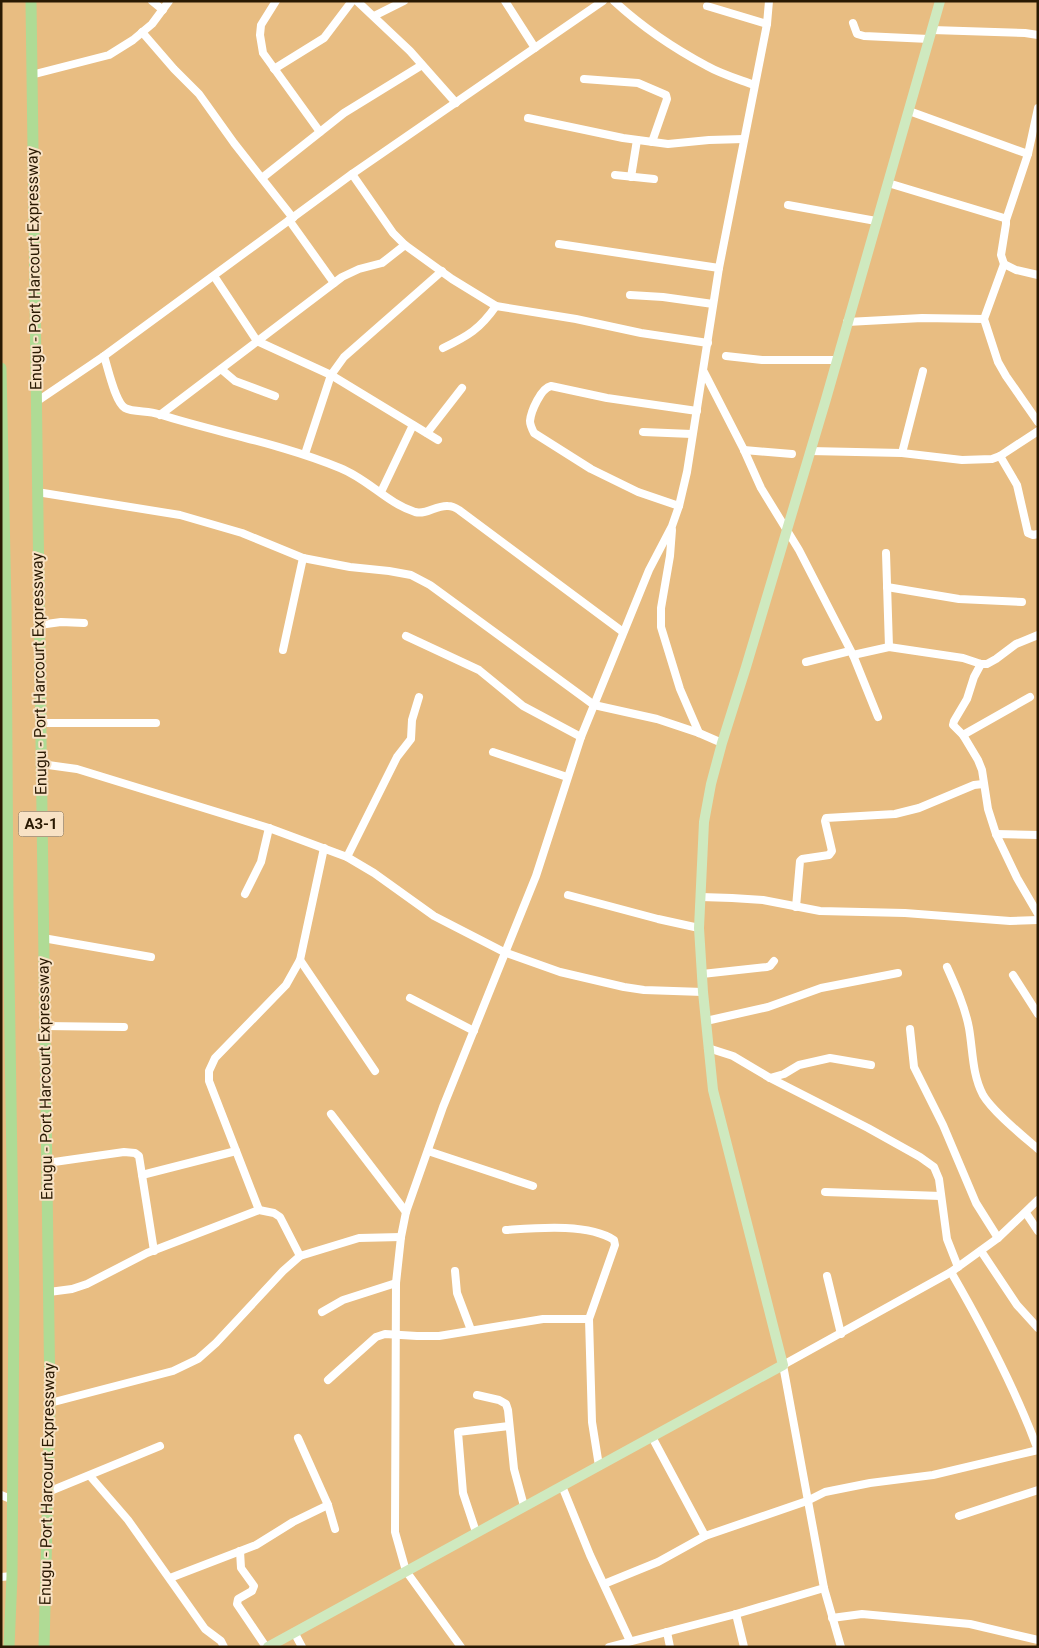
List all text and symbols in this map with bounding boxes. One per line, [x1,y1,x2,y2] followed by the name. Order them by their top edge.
[22,147,46,390] street label: Enugu - Port Harcourt Expressway
[27,552,51,795] street label: Enugu - Port Harcourt Expressway
[18,812,64,836] road number: A3-1
[33,957,57,1200] street label: Enugu - Port Harcourt Expressway
[35,1362,59,1605] street label: Enugu - Port Harcourt Expressway

